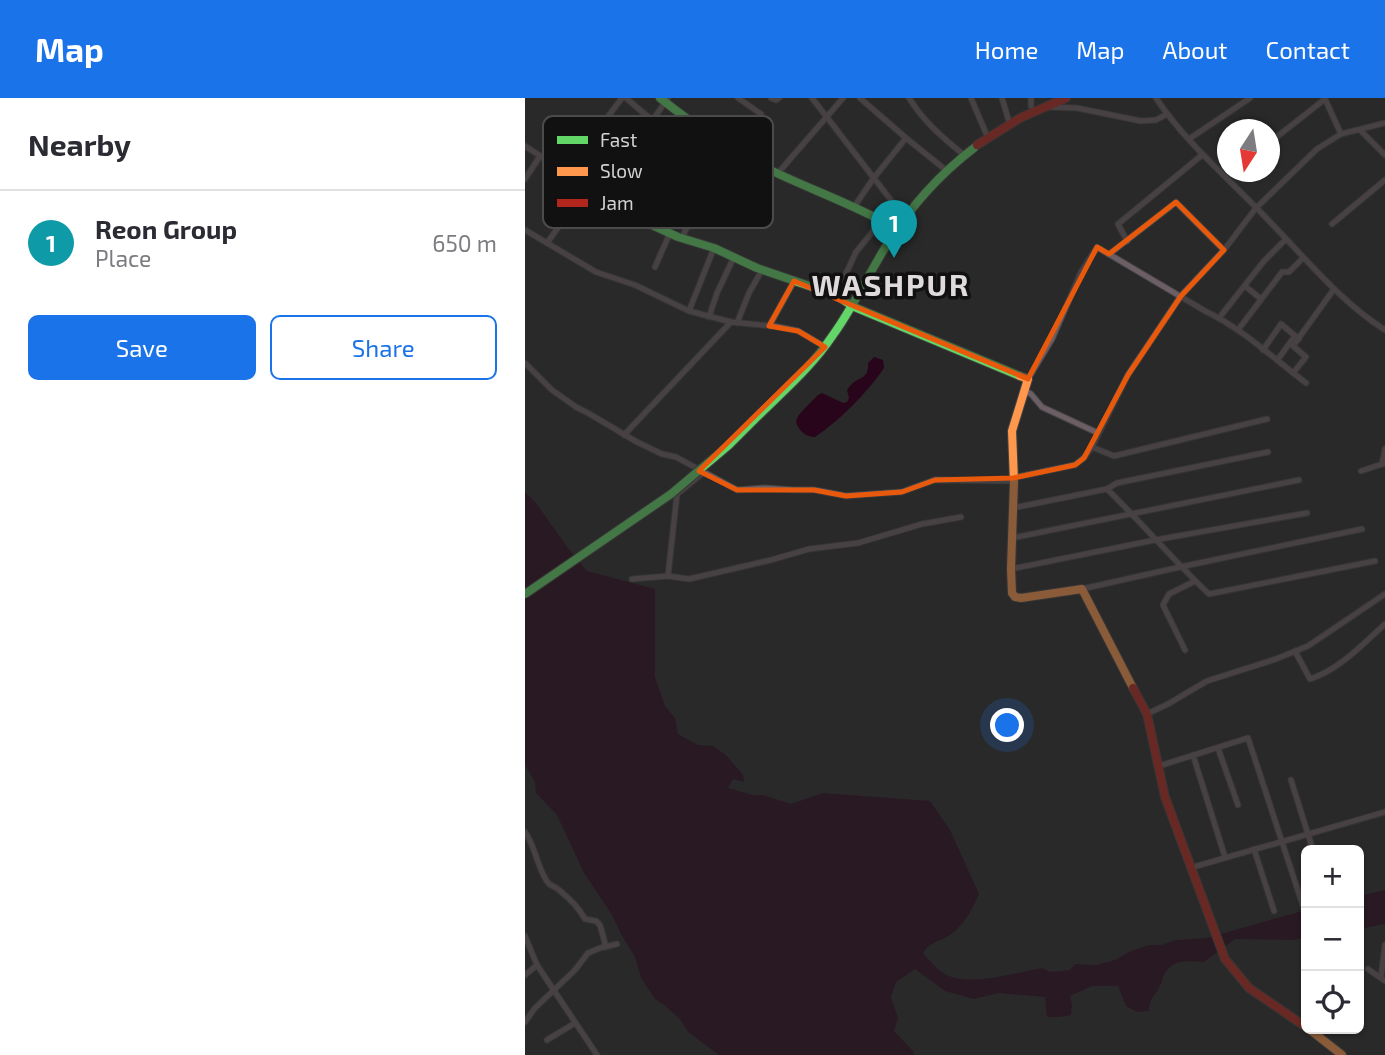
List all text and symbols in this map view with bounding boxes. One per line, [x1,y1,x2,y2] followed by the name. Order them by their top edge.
[35,29,104,69] text: Map
[975,35,1038,64] text: Home
[1076,35,1124,64] text: Map
[1162,35,1228,64] text: About
[1266,35,1350,64] text: Contact
[543,116,773,228] legend
[1217,119,1280,182] north arrow
[28,126,131,162] text: Nearby
[600,128,637,151] text: Fast
[600,159,643,182] text: Slow
[600,191,634,214] text: Jam
[871,200,917,258] pin: 1
[95,213,237,244] text: Reon Group
[46,229,56,257] text: 1
[432,229,497,257] text: 650 m
[95,244,151,272] text: Place
[811,266,971,302] district label: WASHPUR
[28,315,256,380] button: Save
[270,315,497,380] button: Share
[990,708,1024,742] your location
[1301,845,1364,1034] map controls
[1301,845,1364,908] button: +
[1301,908,1364,971] button: −
[1301,971,1364,1034] button: locate

